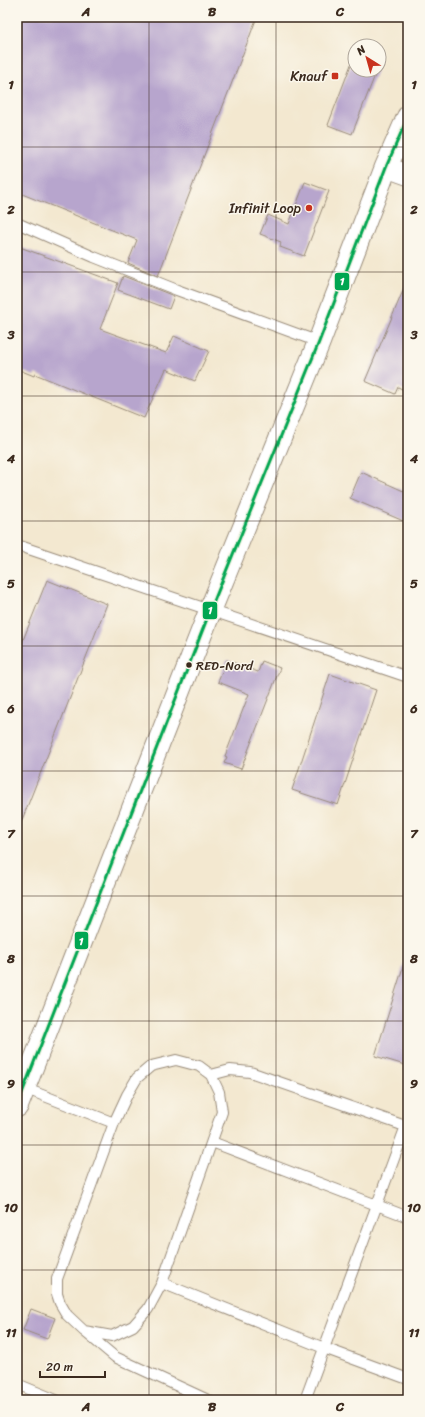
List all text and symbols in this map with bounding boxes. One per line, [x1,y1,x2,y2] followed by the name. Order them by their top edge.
[81,0,90,23] text: A
[208,0,217,23] text: B
[335,0,345,23] text: C
[347,38,387,78] north arrow
[352,40,370,61] text: N
[290,64,329,89] place label: Knauf
[330,71,340,81] marker: Knauf
[8,73,14,96] text: 1
[411,73,417,96] text: 1
[228,196,302,221] place label: Infinit Loop
[6,198,15,221] text: 2
[409,198,418,221] text: 2
[304,203,314,213] marker: Infinit Loop
[334,272,350,291] line badge: 1
[340,272,345,291] text: 1
[6,323,15,346] text: 3
[409,323,418,346] text: 3
[6,447,16,470] text: 4
[409,447,419,470] text: 4
[7,572,15,595] text: 5
[410,572,418,595] text: 5
[202,601,218,620] line badge: 1
[208,601,213,620] text: 1
[196,654,254,677] place label: RED-Nord
[184,660,194,670] marker: RED-Nord
[6,697,15,720] text: 6
[409,697,418,720] text: 6
[7,822,16,845] text: 7
[410,822,419,845] text: 7
[74,931,89,950] line badge: 1
[79,932,84,951] text: 1
[6,947,15,970] text: 8
[409,947,418,970] text: 8
[7,1072,15,1095] text: 9
[410,1072,418,1095] text: 9
[4,1196,18,1219] text: 10
[407,1196,421,1219] text: 10
[5,1321,17,1344] text: 11
[408,1321,420,1344] text: 11
[40,1353,105,1379] scale bar
[46,1356,73,1378] text: 20 m
[81,1395,90,1417] text: A
[208,1395,217,1417] text: B
[335,1395,345,1417] text: C

